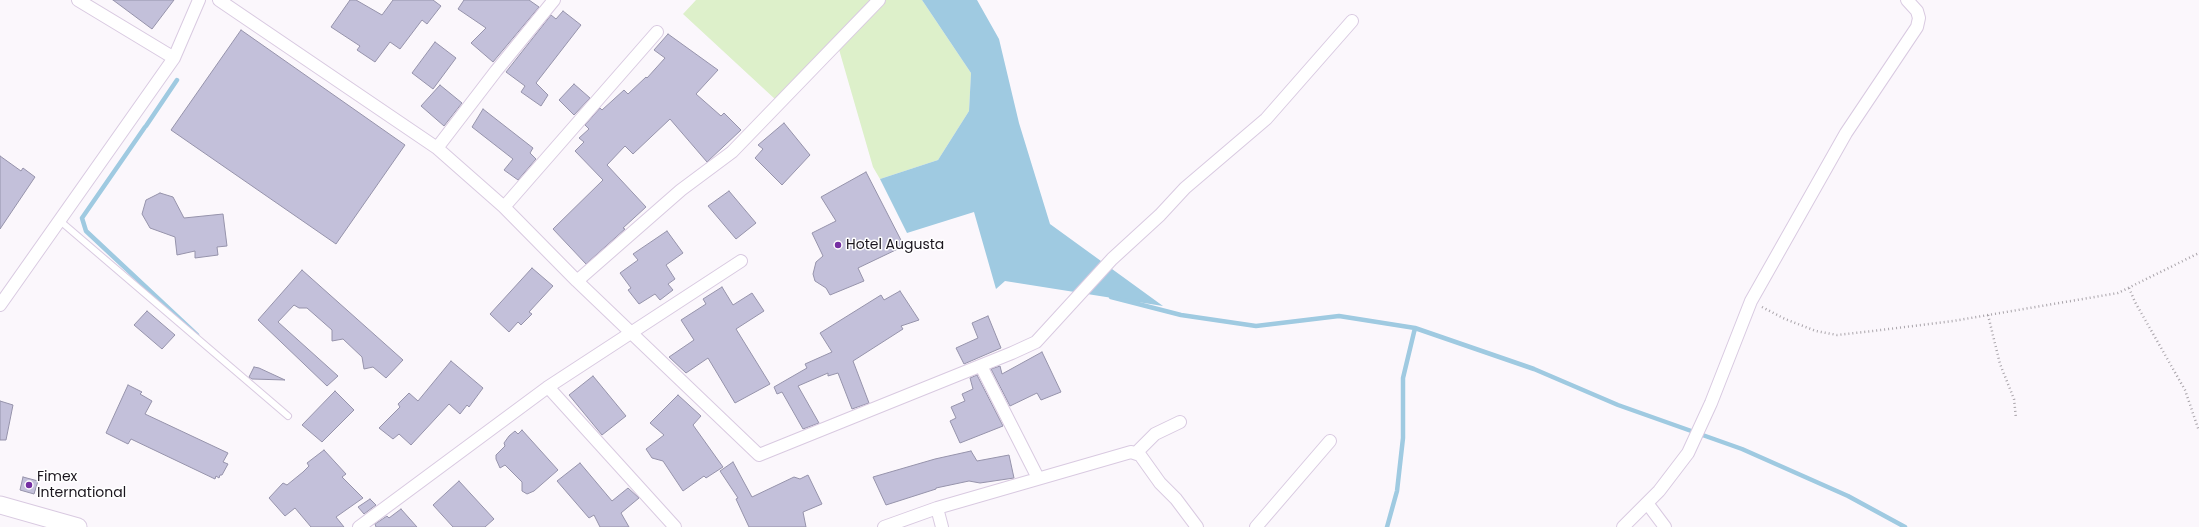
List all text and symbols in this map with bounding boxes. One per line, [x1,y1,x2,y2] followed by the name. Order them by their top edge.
[846,237,944,253] place label: Hotel Augusta
[833,240,843,250] marker: Hotel Augusta
[37,469,126,502] place label: Fimex International
[24,480,34,490] marker: Fimex International

